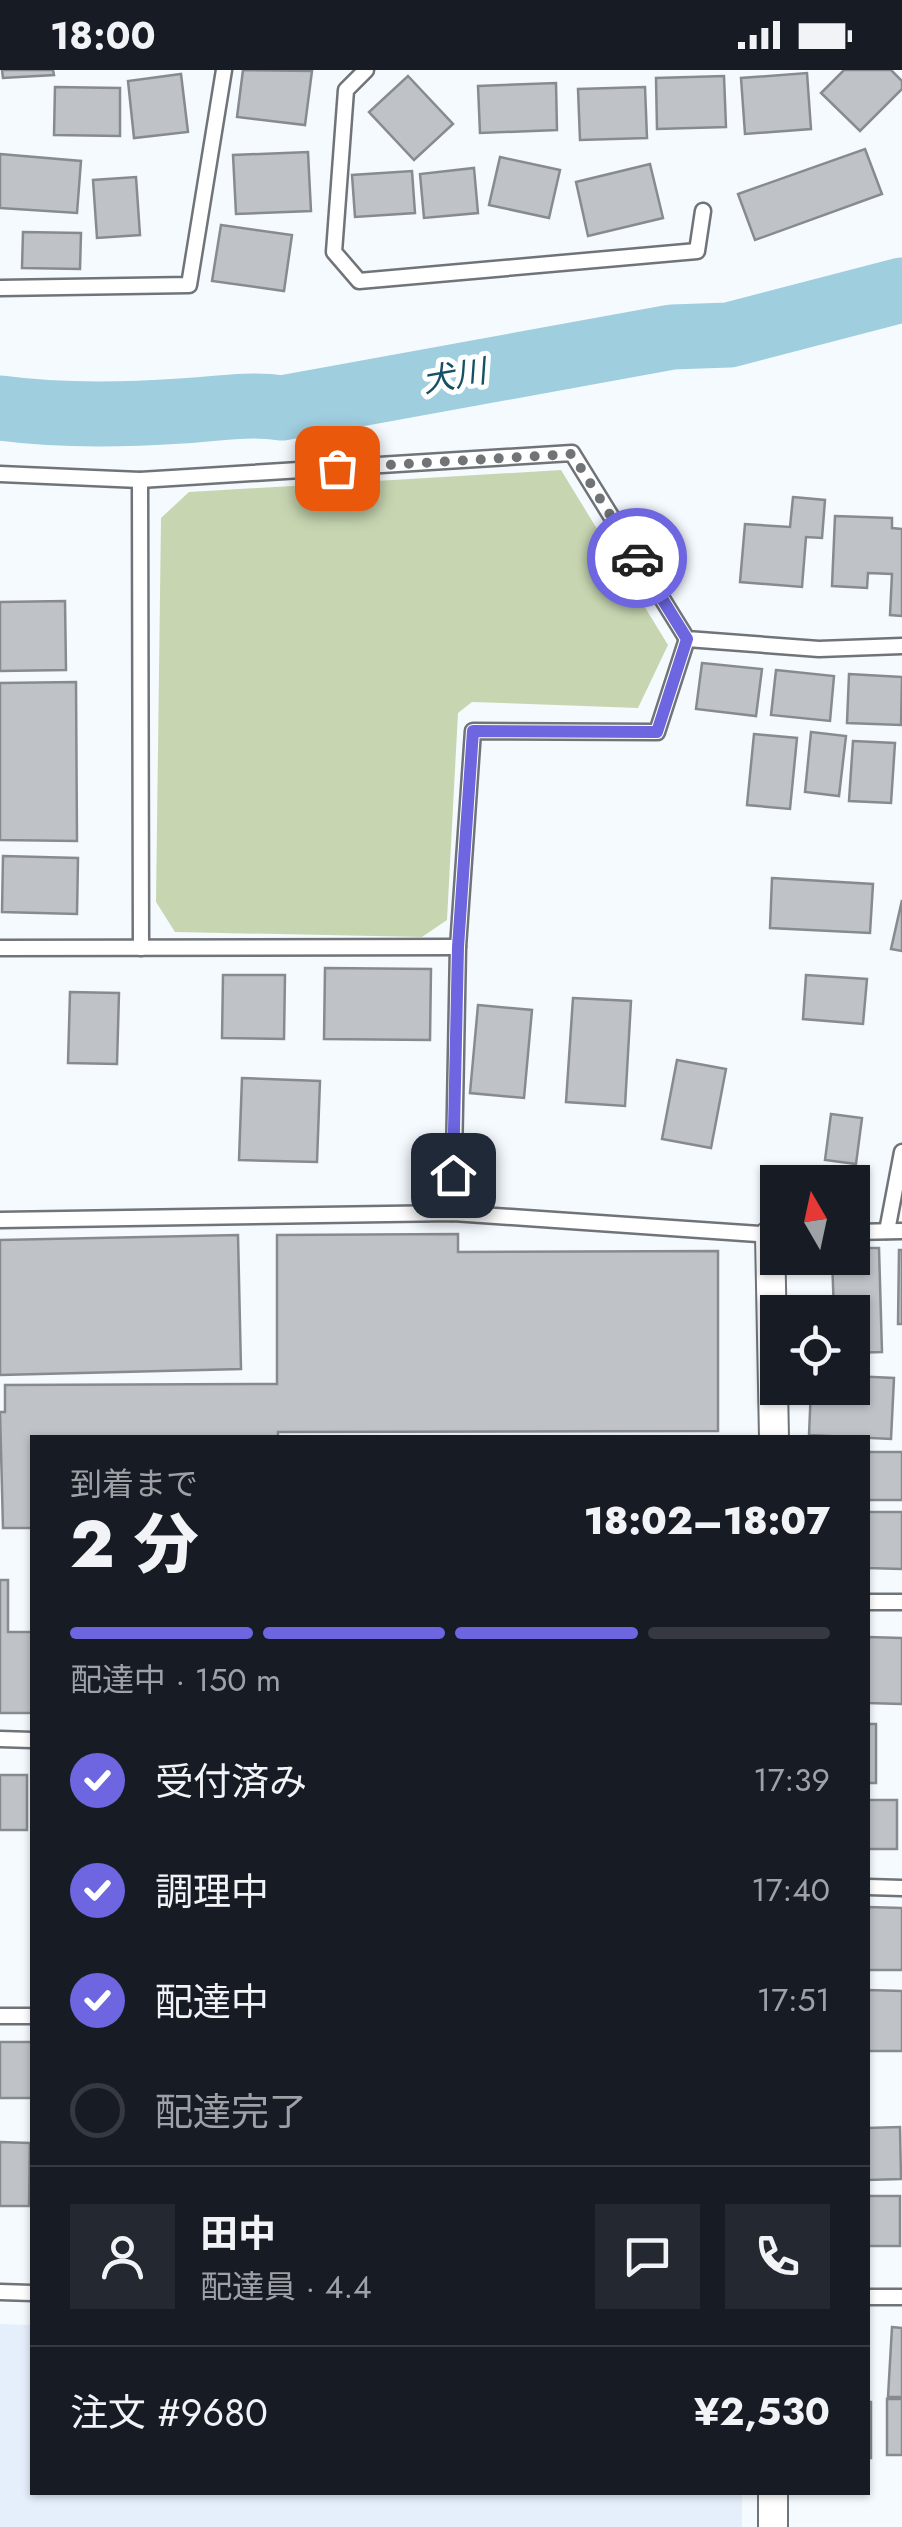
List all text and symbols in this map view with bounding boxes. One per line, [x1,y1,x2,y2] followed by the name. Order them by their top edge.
[50,8,156,63] text: 18:00
[418,347,492,404] water label: 犬川
[295,426,380,511] pin
[310,441,365,496] icon: bag
[587,508,687,608] courier
[610,531,665,586] icon: car
[411,1133,496,1218] pin
[426,1148,481,1203] icon: home
[760,1165,870,1275] north arrow
[760,1165,870,1405] map controls
[760,1295,870,1405] button: locate
[70,1461,198,1507] text: 到着まで
[584,1493,830,1548] text: 18:02–18:07
[70,1497,199,1591] text: 2 分
[70,1657,281,1703] text: 配達中 · 150 m
[70,1753,125,1808] icon: check
[155,1754,307,1809] text: 受付済み
[753,1757,830,1803] text: 17:39
[70,1863,125,1918] icon: check
[155,1864,269,1919] text: 調理中
[751,1867,830,1913] text: 17:40
[70,1973,125,2028] icon: check
[155,1974,269,2029] text: 配達中
[757,1977,830,2023] text: 17:51
[155,2084,307,2139] text: 配達完了
[70,2204,175,2309] button: person
[595,2204,700,2309] button: chat
[725,2204,830,2309] button: phone
[200,2206,276,2261] text: 田中
[200,2264,372,2310] text: 配達員 · 4.4
[694,2384,830,2439] text: ¥2,530
[70,2385,268,2440] text: 注文 #9680

